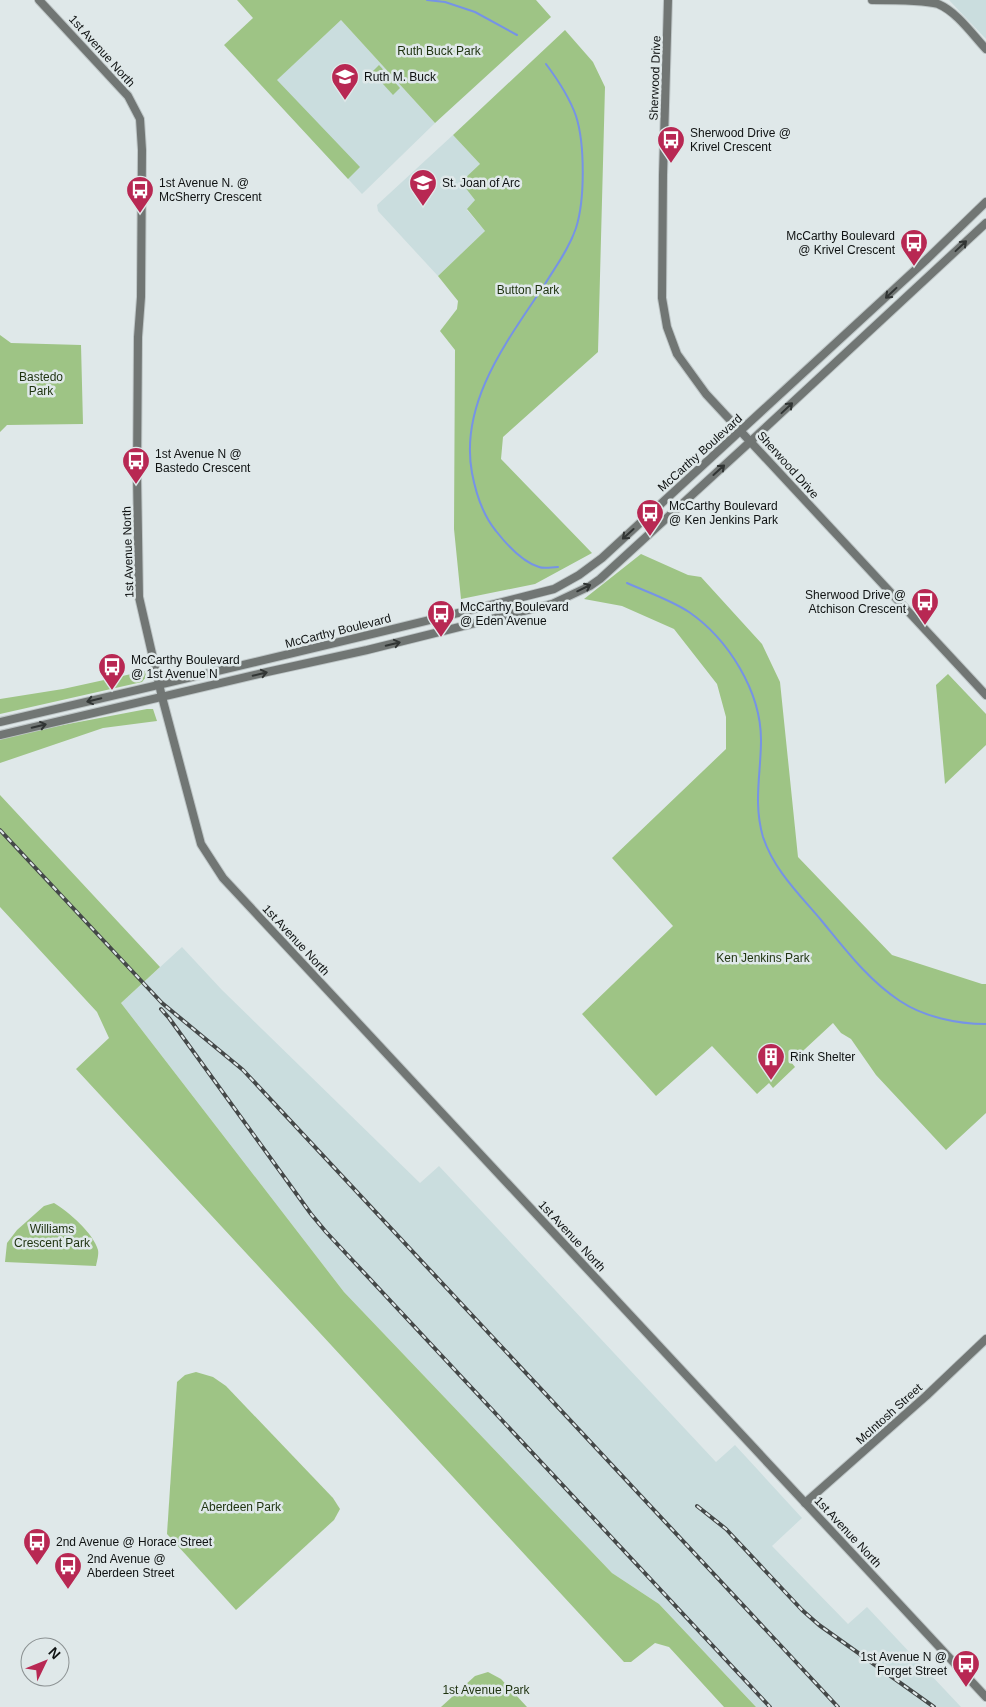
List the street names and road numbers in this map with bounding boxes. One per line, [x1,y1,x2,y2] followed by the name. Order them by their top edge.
[66,12,138,90] street label: 1st Avenue North
[647,35,663,121] street label: Sherwood Drive
[655,411,745,495] street label: McCarthy Boulevard
[754,429,822,502] street label: Sherwood Drive
[119,506,137,598] street label: 1st Avenue North
[284,611,392,651] street label: McCarthy Boulevard
[260,902,332,978] street label: 1st Avenue North
[536,1198,608,1274] street label: 1st Avenue North
[853,1380,925,1447] street label: McIntosh Street
[812,1494,884,1570] street label: 1st Avenue North

